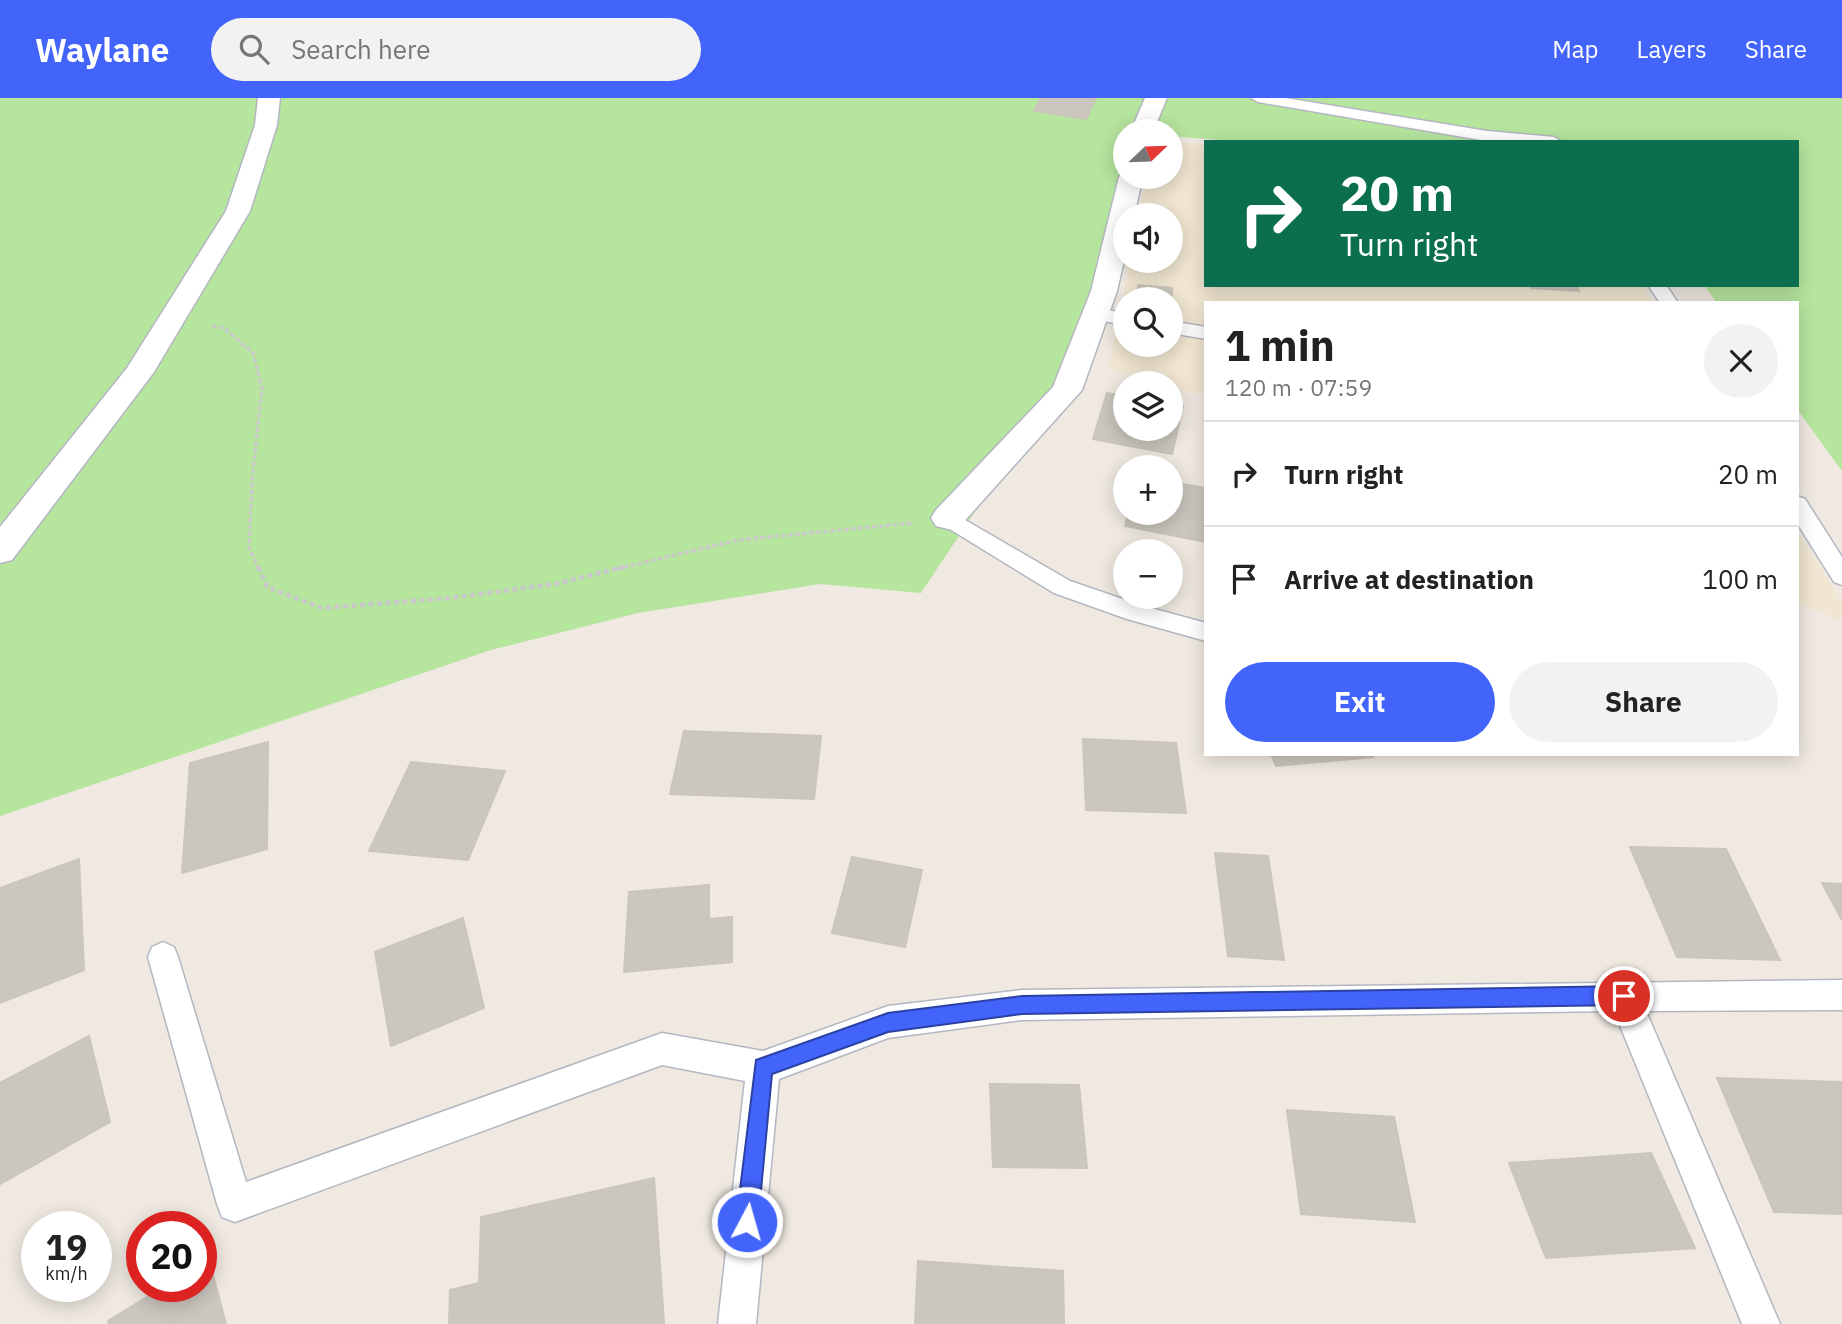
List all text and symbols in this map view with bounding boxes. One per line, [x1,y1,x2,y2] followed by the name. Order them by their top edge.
[211,18,701,81] search box
[35,28,169,71] text: Waylane
[235,30,273,68] icon: search
[291,32,431,66] text: Search here
[1552,33,1599,65] text: Map
[1637,33,1707,65] text: Layers
[1745,33,1807,65] text: Share
[1113,119,1183,189] north arrow
[1113,119,1183,609] map controls
[1340,161,1454,224] text: 20 m
[1225,168,1316,259] icon: right
[1113,203,1183,273] button: sound
[1340,223,1478,265] text: Turn right
[1113,287,1183,357] button: search
[1225,318,1335,373] text: 1 min
[1704,324,1778,398] button: close
[1113,371,1183,441] button: layers
[1225,372,1372,402] text: 120 m · 07:59
[1113,455,1183,525] button: +
[1225,455,1263,493] icon: right
[1284,457,1403,491] text: Turn right
[1718,457,1778,491] text: 20 m
[1113,539,1183,609] button: −
[1225,560,1263,598] icon: arrive
[1284,562,1534,596] text: Arrive at destination
[1702,562,1778,596] text: 100 m
[1225,662,1495,742] button: Exit
[1509,662,1778,742] button: Share
[1594,966,1654,1026] pin
[1605,977,1643,1015] icon: arrive
[710,1185,784,1259] position arrow
[126,1211,217,1302] speed limit sign: 20
[45,1224,88,1270] text: 19
[45,1262,88,1285] text: km/h

